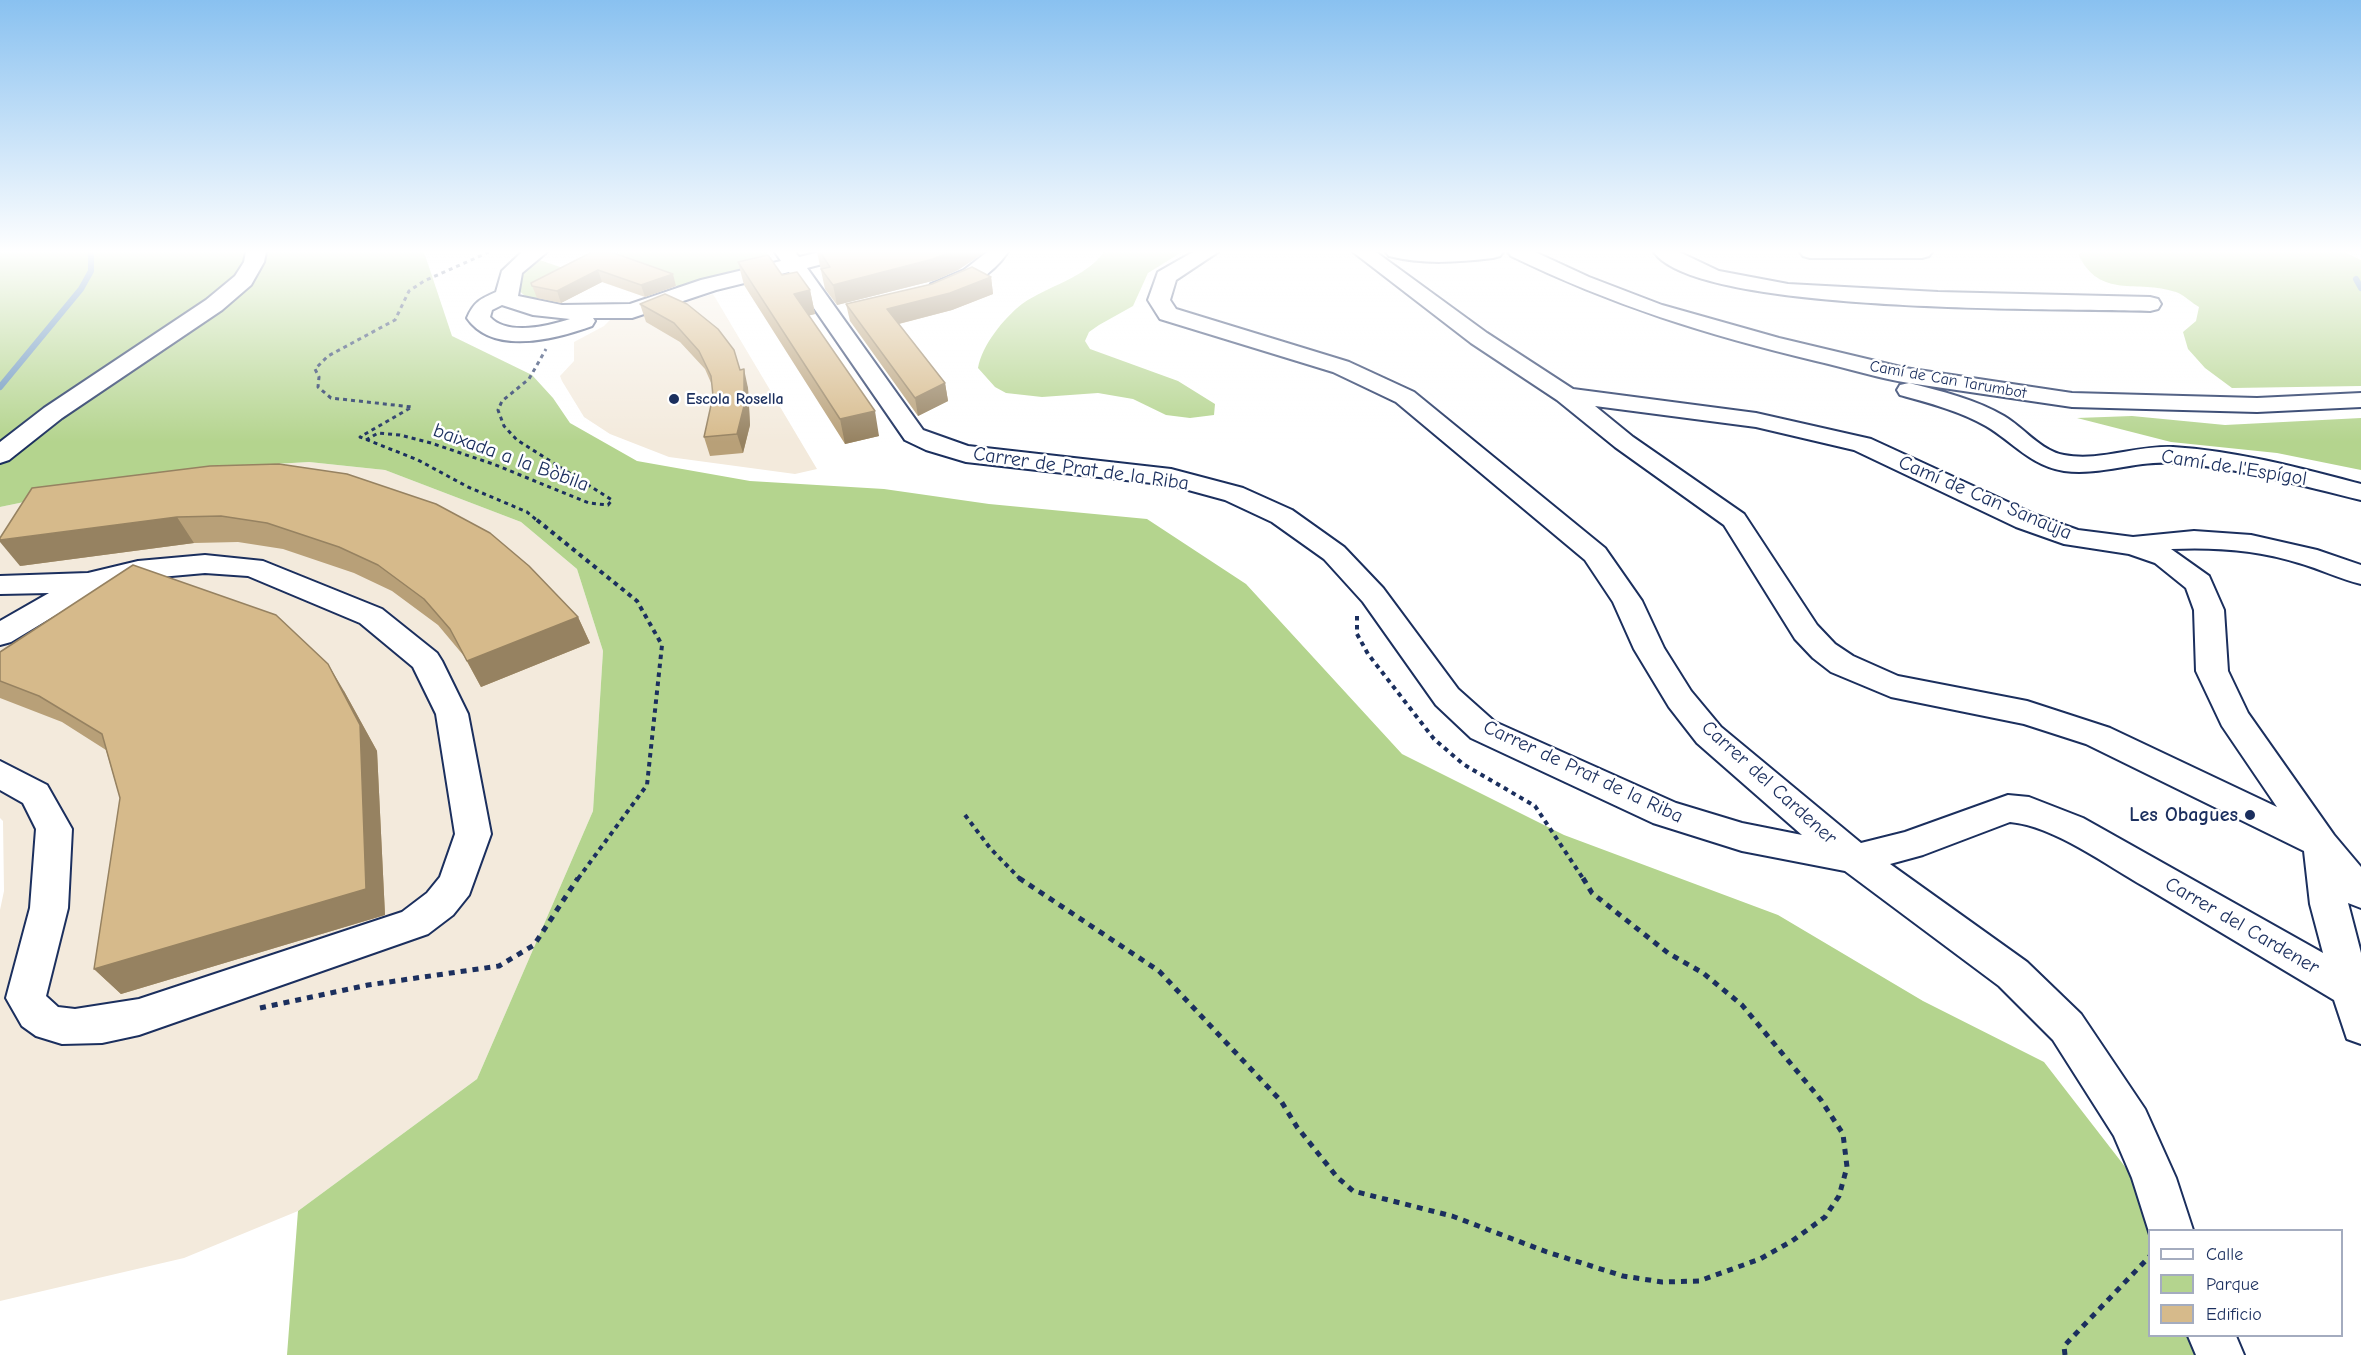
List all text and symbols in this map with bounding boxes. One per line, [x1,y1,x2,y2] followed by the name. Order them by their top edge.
[1868,357,2028,403] street label: Camí de Can Tarumbot
[686,389,784,409] place label: Escola Rosella
[667,392,681,406] marker: Escola Rosella
[430,419,592,497] street label: baixada a la Bòbila
[972,442,1190,496] street label: Carrer de Prat de la Riba
[2159,445,2309,491] street label: Camí de l'Espígol
[1895,451,2075,545] street label: Camí de Can Sanaüja
[1479,715,1687,829] street label: Carrer de Prat de la Riba
[1696,716,1842,850] street label: Carrer del Cardener
[2129,803,2238,827] place label: Les Obagues
[2243,808,2257,822] marker: Les Obagues
[2161,872,2323,980] street label: Carrer del Cardener
[2148,1229,2343,1337] legend
[2206,1244,2243,1265] text: Calle
[2206,1274,2259,1295] text: Parque
[2206,1304,2262,1325] text: Edificio

